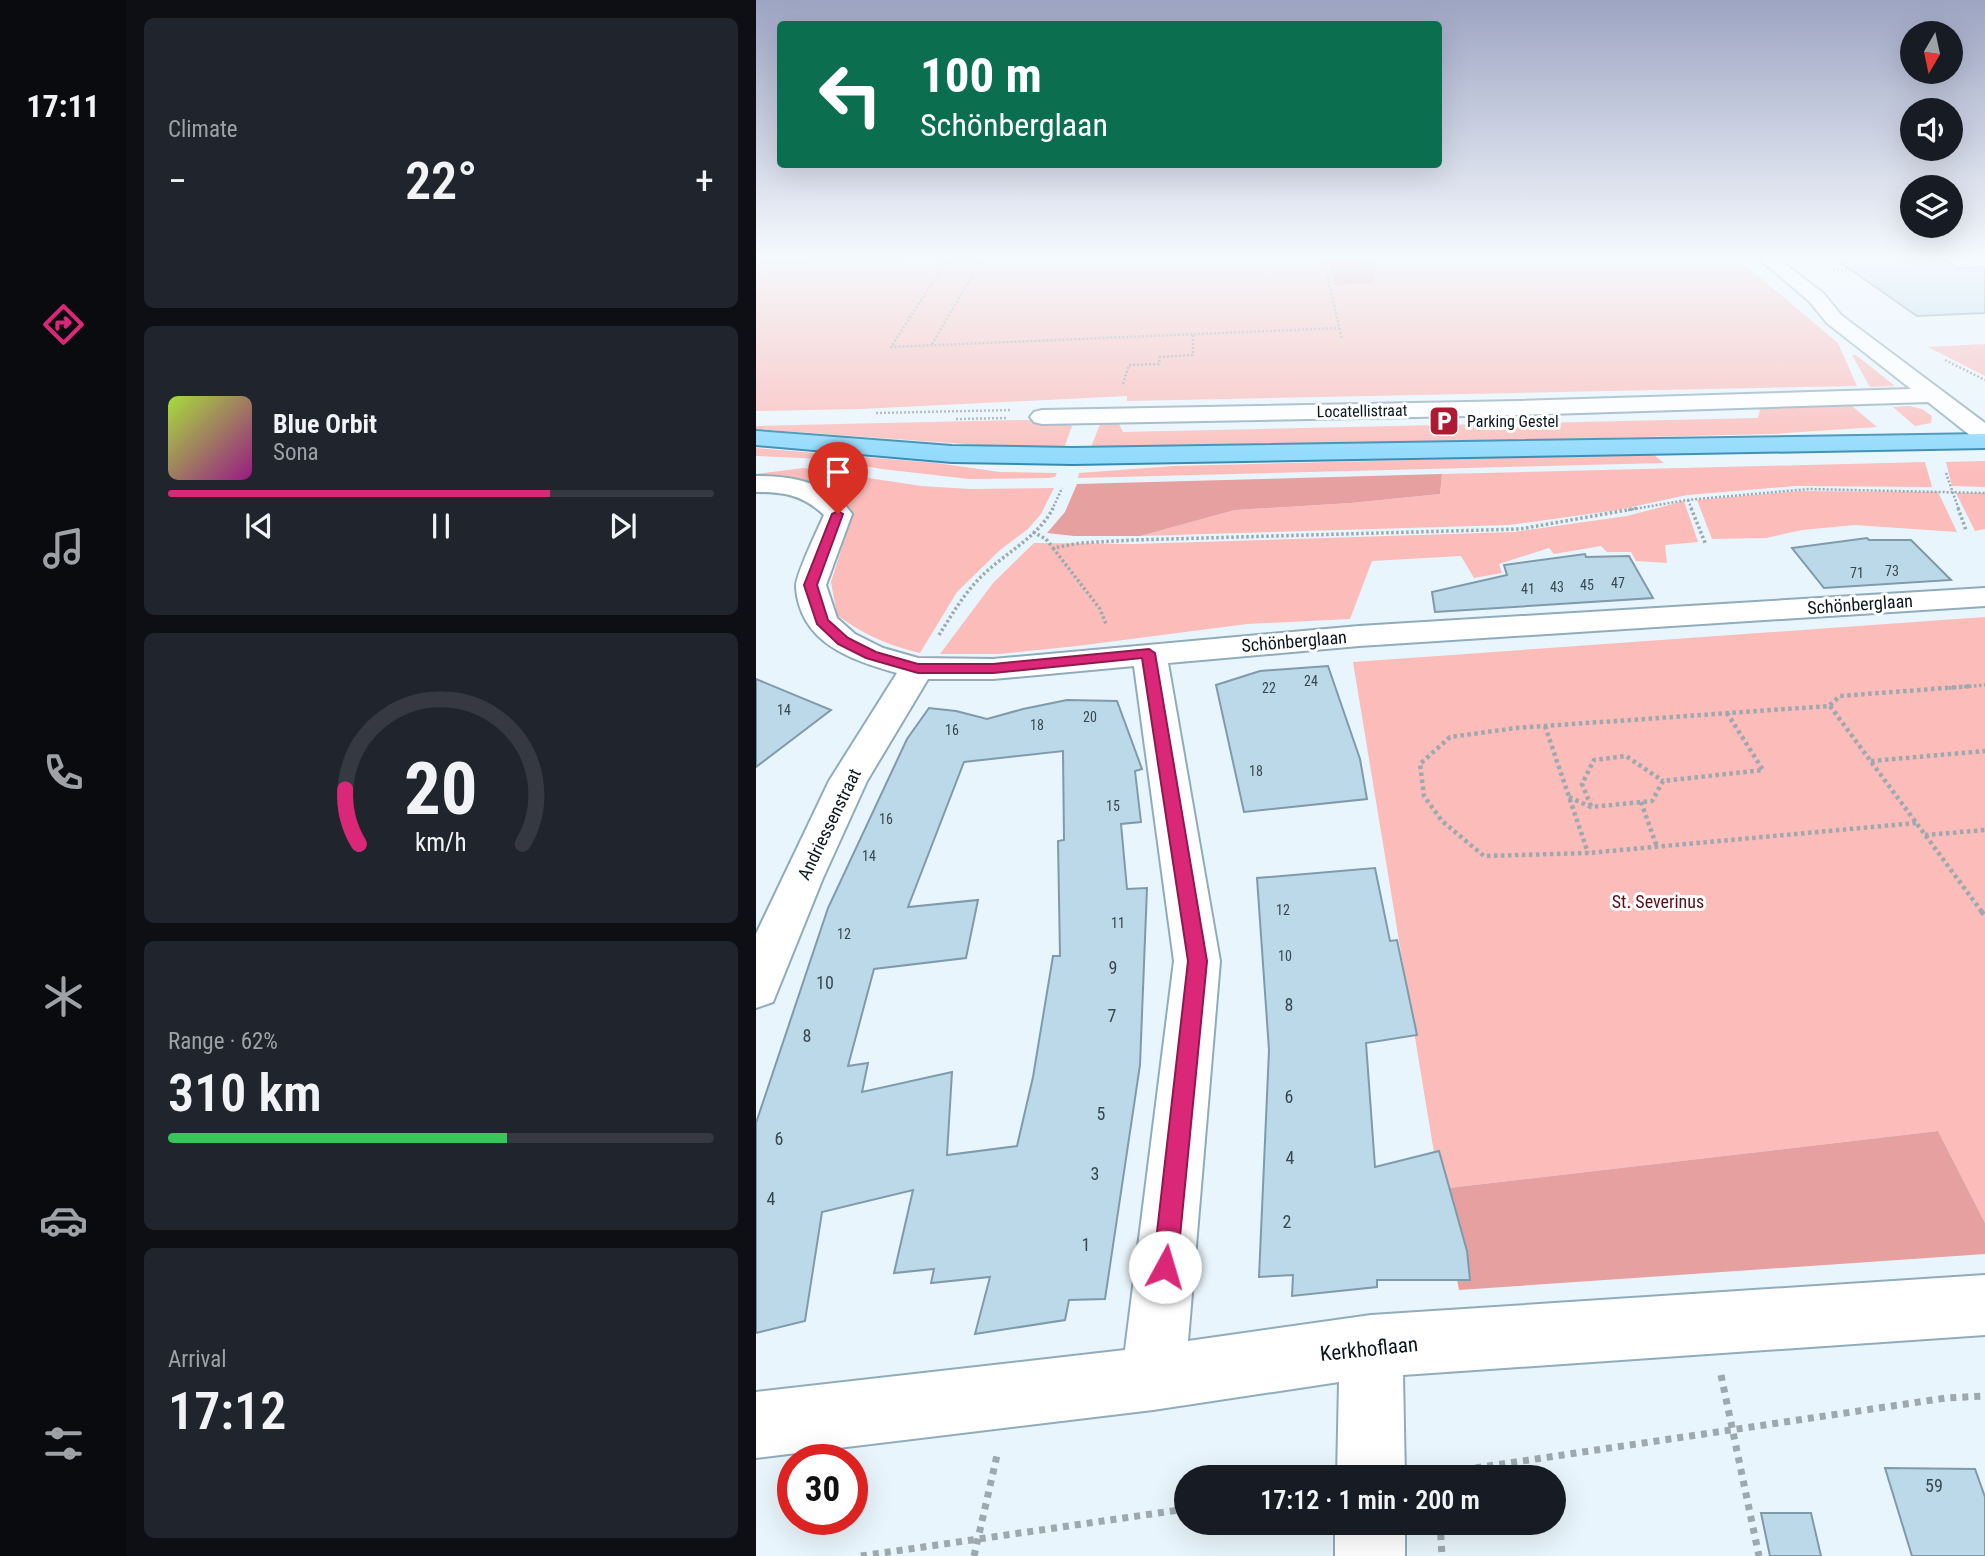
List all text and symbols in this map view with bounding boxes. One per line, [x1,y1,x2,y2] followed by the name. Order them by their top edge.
[1900,21,1964,84] north arrow
[1900,21,1963,238] map controls
[920,47,1042,104] text: 100 m
[805,49,896,140] icon: left
[26,87,100,125] text: 17:11
[1900,98,1963,161] button: sound
[920,106,1108,144] text: Schönberglaan
[168,116,238,143] text: Climate
[405,151,477,212] text: 22°
[168,159,187,203] text: −
[695,159,714,203] text: +
[1900,175,1963,238] button: layers
[39,300,88,349] icon: directions
[1317,401,1408,421] street label: Locatellistraat
[1427,404,1461,438] parking icon: Parking Gestel
[273,409,377,439] text: Blue Orbit
[1467,412,1559,431] place label: Parking Gestel
[273,439,319,466] text: Sona
[808,442,868,514] pin
[819,453,857,491] icon: arrive
[240,507,278,545] icon: previous
[422,507,460,545] icon: pause
[604,507,642,545] icon: next
[39,524,88,573] icon: music
[1885,563,1899,579] house number: 73
[1850,565,1864,581] house number: 71
[1611,575,1625,591] house number: 47
[1580,577,1594,593] house number: 45
[1550,579,1564,595] house number: 43
[1521,581,1535,597] house number: 41
[1807,590,1913,618] street label: Schönberglaan
[1240,626,1348,656] street label: Schönberglaan
[1304,673,1318,689] house number: 24
[1262,680,1276,696] house number: 22
[777,702,791,718] house number: 14
[1083,709,1097,725] house number: 20
[1030,717,1044,733] house number: 18
[945,722,959,738] house number: 16
[404,746,478,832] text: 20
[39,748,88,797] icon: phone
[1249,763,1263,779] house number: 18
[793,765,865,883] street label: Andriessenstraat
[1106,798,1120,814] house number: 15
[879,811,893,827] house number: 16
[415,828,467,857] text: km/h
[862,848,876,864] house number: 14
[1612,891,1704,912] park label: St. Severinus
[1276,902,1290,918] house number: 12
[1111,915,1125,931] house number: 11
[837,926,851,942] house number: 12
[1278,948,1292,964] house number: 10
[1109,957,1117,978] house number: 9
[39,972,88,1021] icon: climate
[816,972,834,993] house number: 10
[1285,994,1293,1015] house number: 8
[1108,1005,1117,1026] house number: 7
[803,1025,811,1046] house number: 8
[168,1028,278,1055] text: Range · 62%
[168,1063,322,1124] text: 310 km
[1285,1086,1293,1107] house number: 6
[1097,1103,1106,1124] house number: 5
[775,1128,783,1149] house number: 6
[1286,1147,1295,1168] house number: 4
[1091,1163,1099,1184] house number: 3
[767,1188,776,1209] house number: 4
[39,1196,88,1245] icon: car
[1283,1211,1292,1232] house number: 2
[1128,1230,1202,1304] position arrow
[1082,1234,1090,1255] house number: 1
[1319,1332,1419,1366] street label: Kerkhoflaan
[168,1346,227,1373] text: Arrival
[168,1381,286,1442] text: 17:12
[39,1419,88,1468] icon: filters
[777,1444,868,1535] speed limit sign: 30
[1925,1475,1943,1496] house number: 59
[1260,1485,1480,1515] text: 17:12 · 1 min · 200 m

